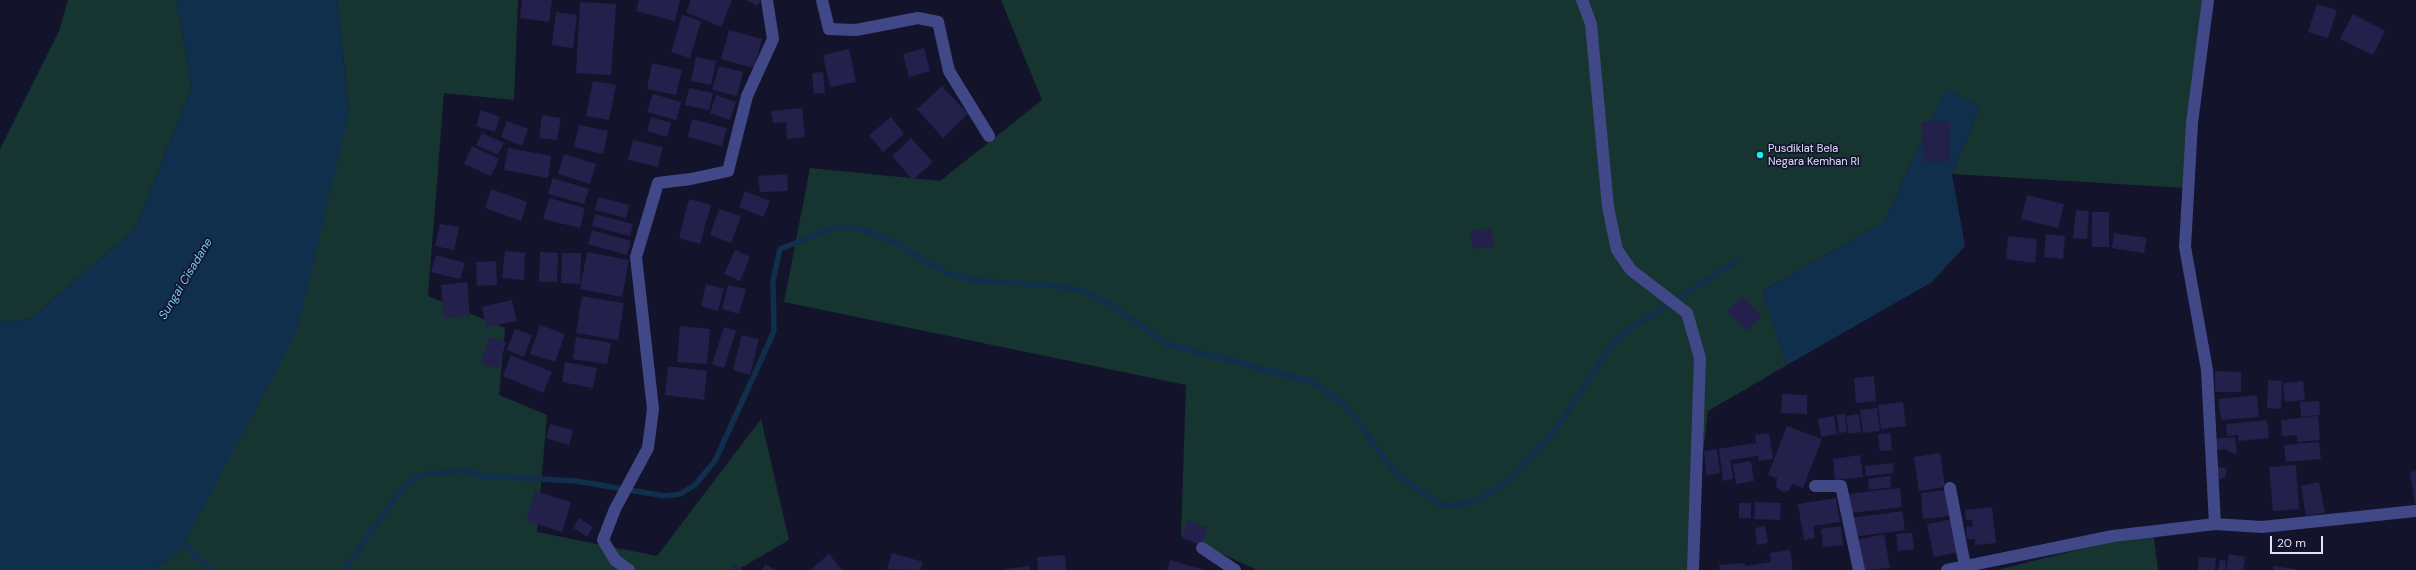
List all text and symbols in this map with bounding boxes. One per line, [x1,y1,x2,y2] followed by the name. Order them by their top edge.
[1768,142,1860,168] place label: Pusdiklat Bela Negara Kemhan RI
[1755,150,1765,160] marker: Pusdiklat Bela Negara Kemhan RI
[156,236,216,322] water label: Sungai Cisadane
[2272,528,2325,554] scale bar
[2277,535,2306,551] text: 20 m

